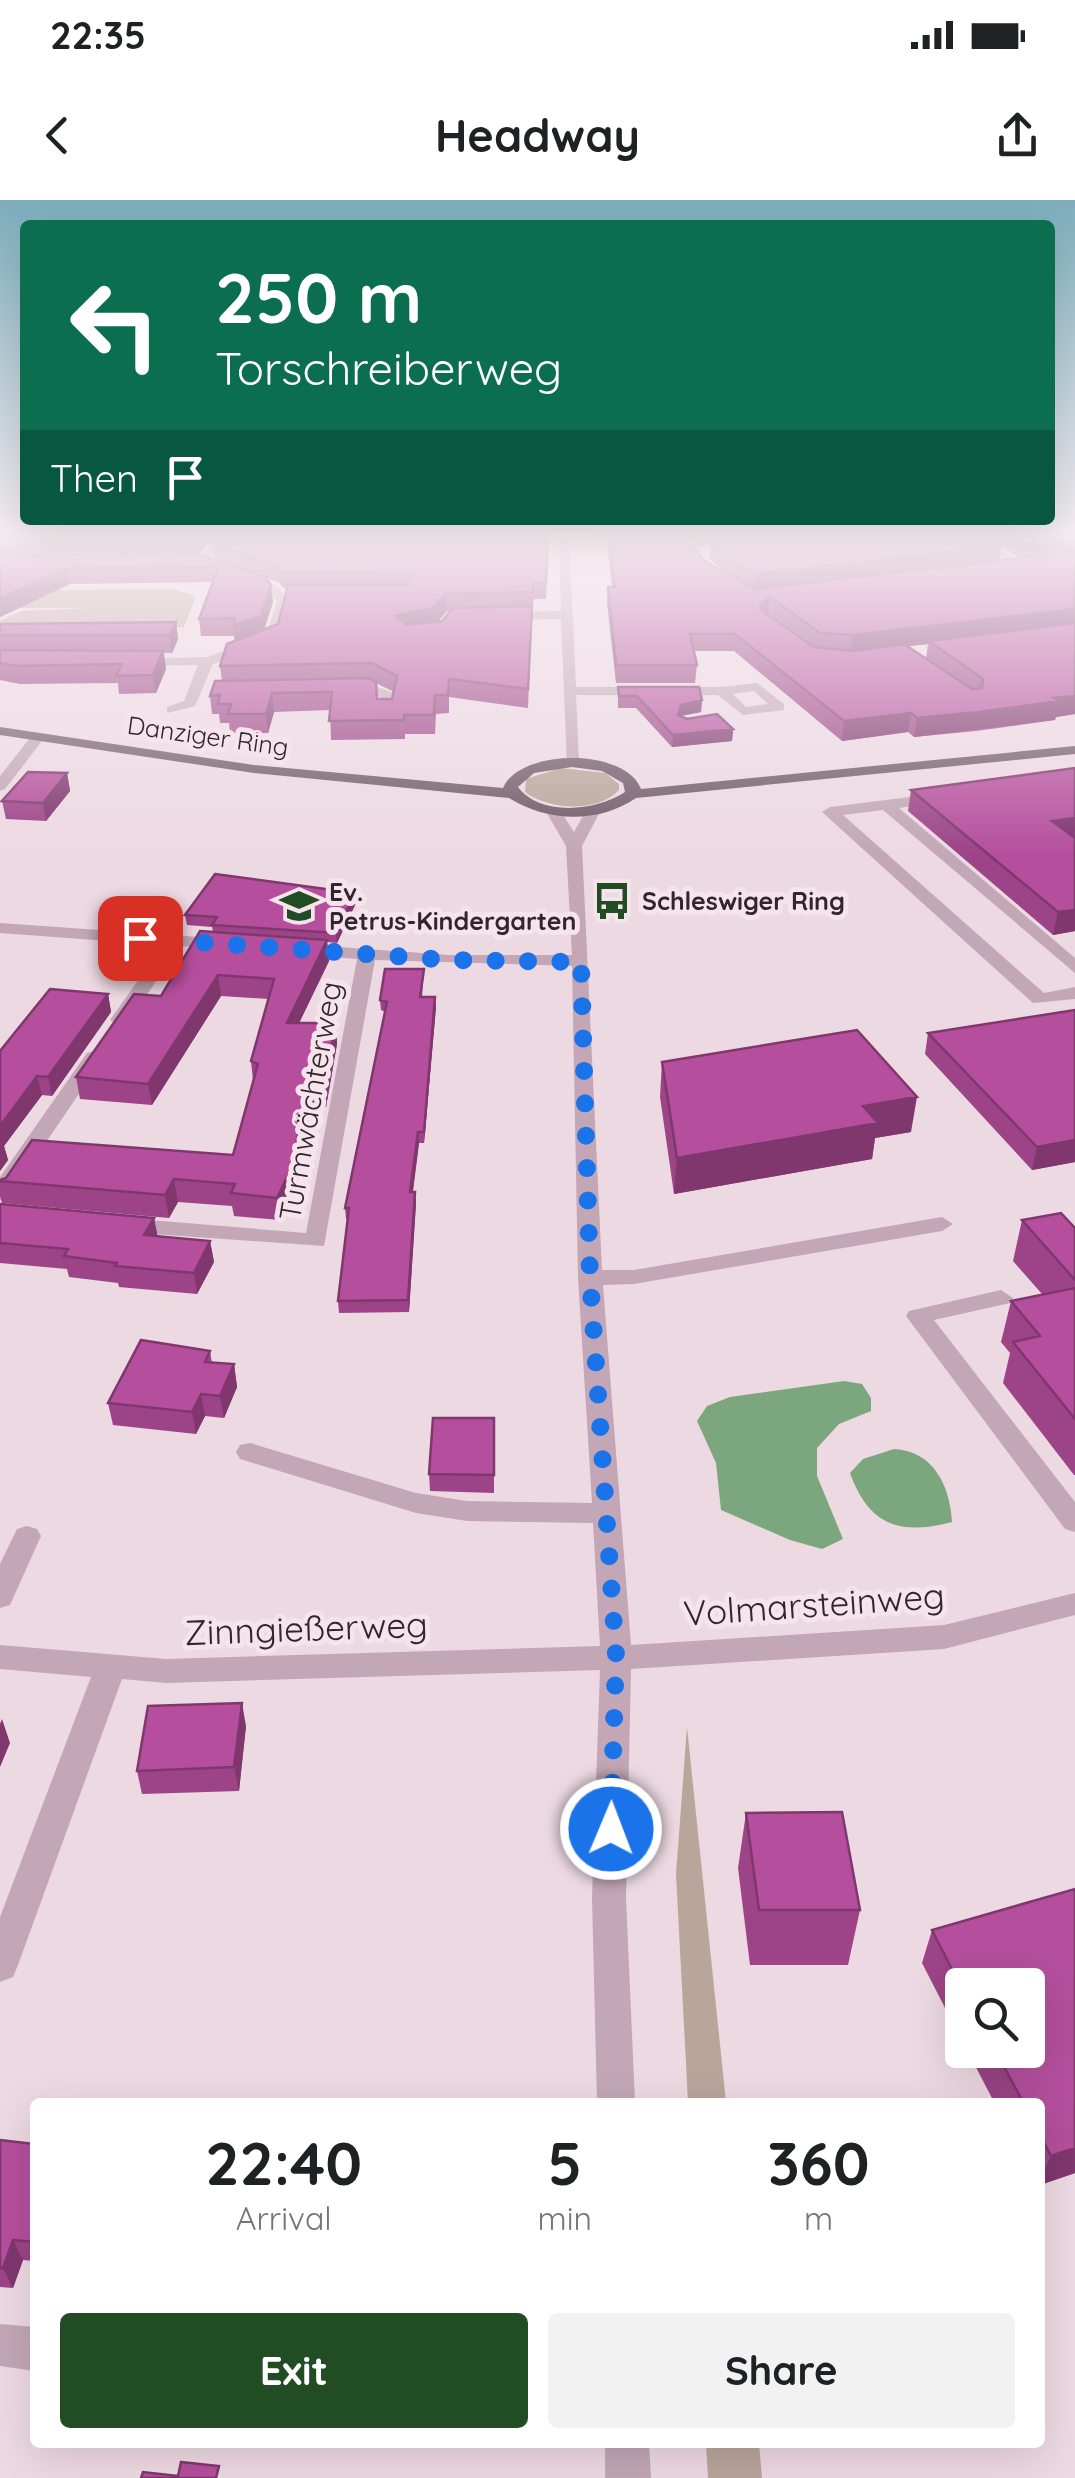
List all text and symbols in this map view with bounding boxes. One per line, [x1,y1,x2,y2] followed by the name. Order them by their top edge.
[50,11,146,59] text: 22:35
[435,107,640,163] text: Headway
[30,108,85,163] icon: back
[990,108,1045,163] icon: share
[215,253,422,341] text: 250 m
[50,260,180,390] icon: left
[215,340,562,396] text: Torschreiberweg
[158,450,213,505] icon: arrive
[50,454,138,502] text: Then
[125,709,291,762] street label: Danziger Ring
[329,876,577,936] place label: Ev. Petrus-Kindergarten
[591,880,633,922] bus stop icon: Schleswiger Ring
[278,885,320,927] school or university icon: Ev. Petrus-Kindergarten
[642,885,845,916] place label: Schleswiger Ring
[98,896,183,981] pin
[113,911,168,966] icon: arrive
[270,978,350,1223] street label: Turmwächterweg
[682,1573,946,1635] street label: Volmarsteinweg
[183,1602,428,1654] street label: Zinngießerweg
[559,1777,663,1881] position arrow
[945,1968,1045,2068] map controls
[945,1968,1045,2068] button: search
[205,2125,362,2200] text: 22:40
[547,2125,582,2200] text: 5
[767,2125,870,2200] text: 360
[236,2198,332,2238] text: Arrival
[538,2198,592,2238] text: min
[804,2198,833,2238] text: m
[60,2313,528,2428] button: Exit
[548,2313,1015,2428] button: Share

